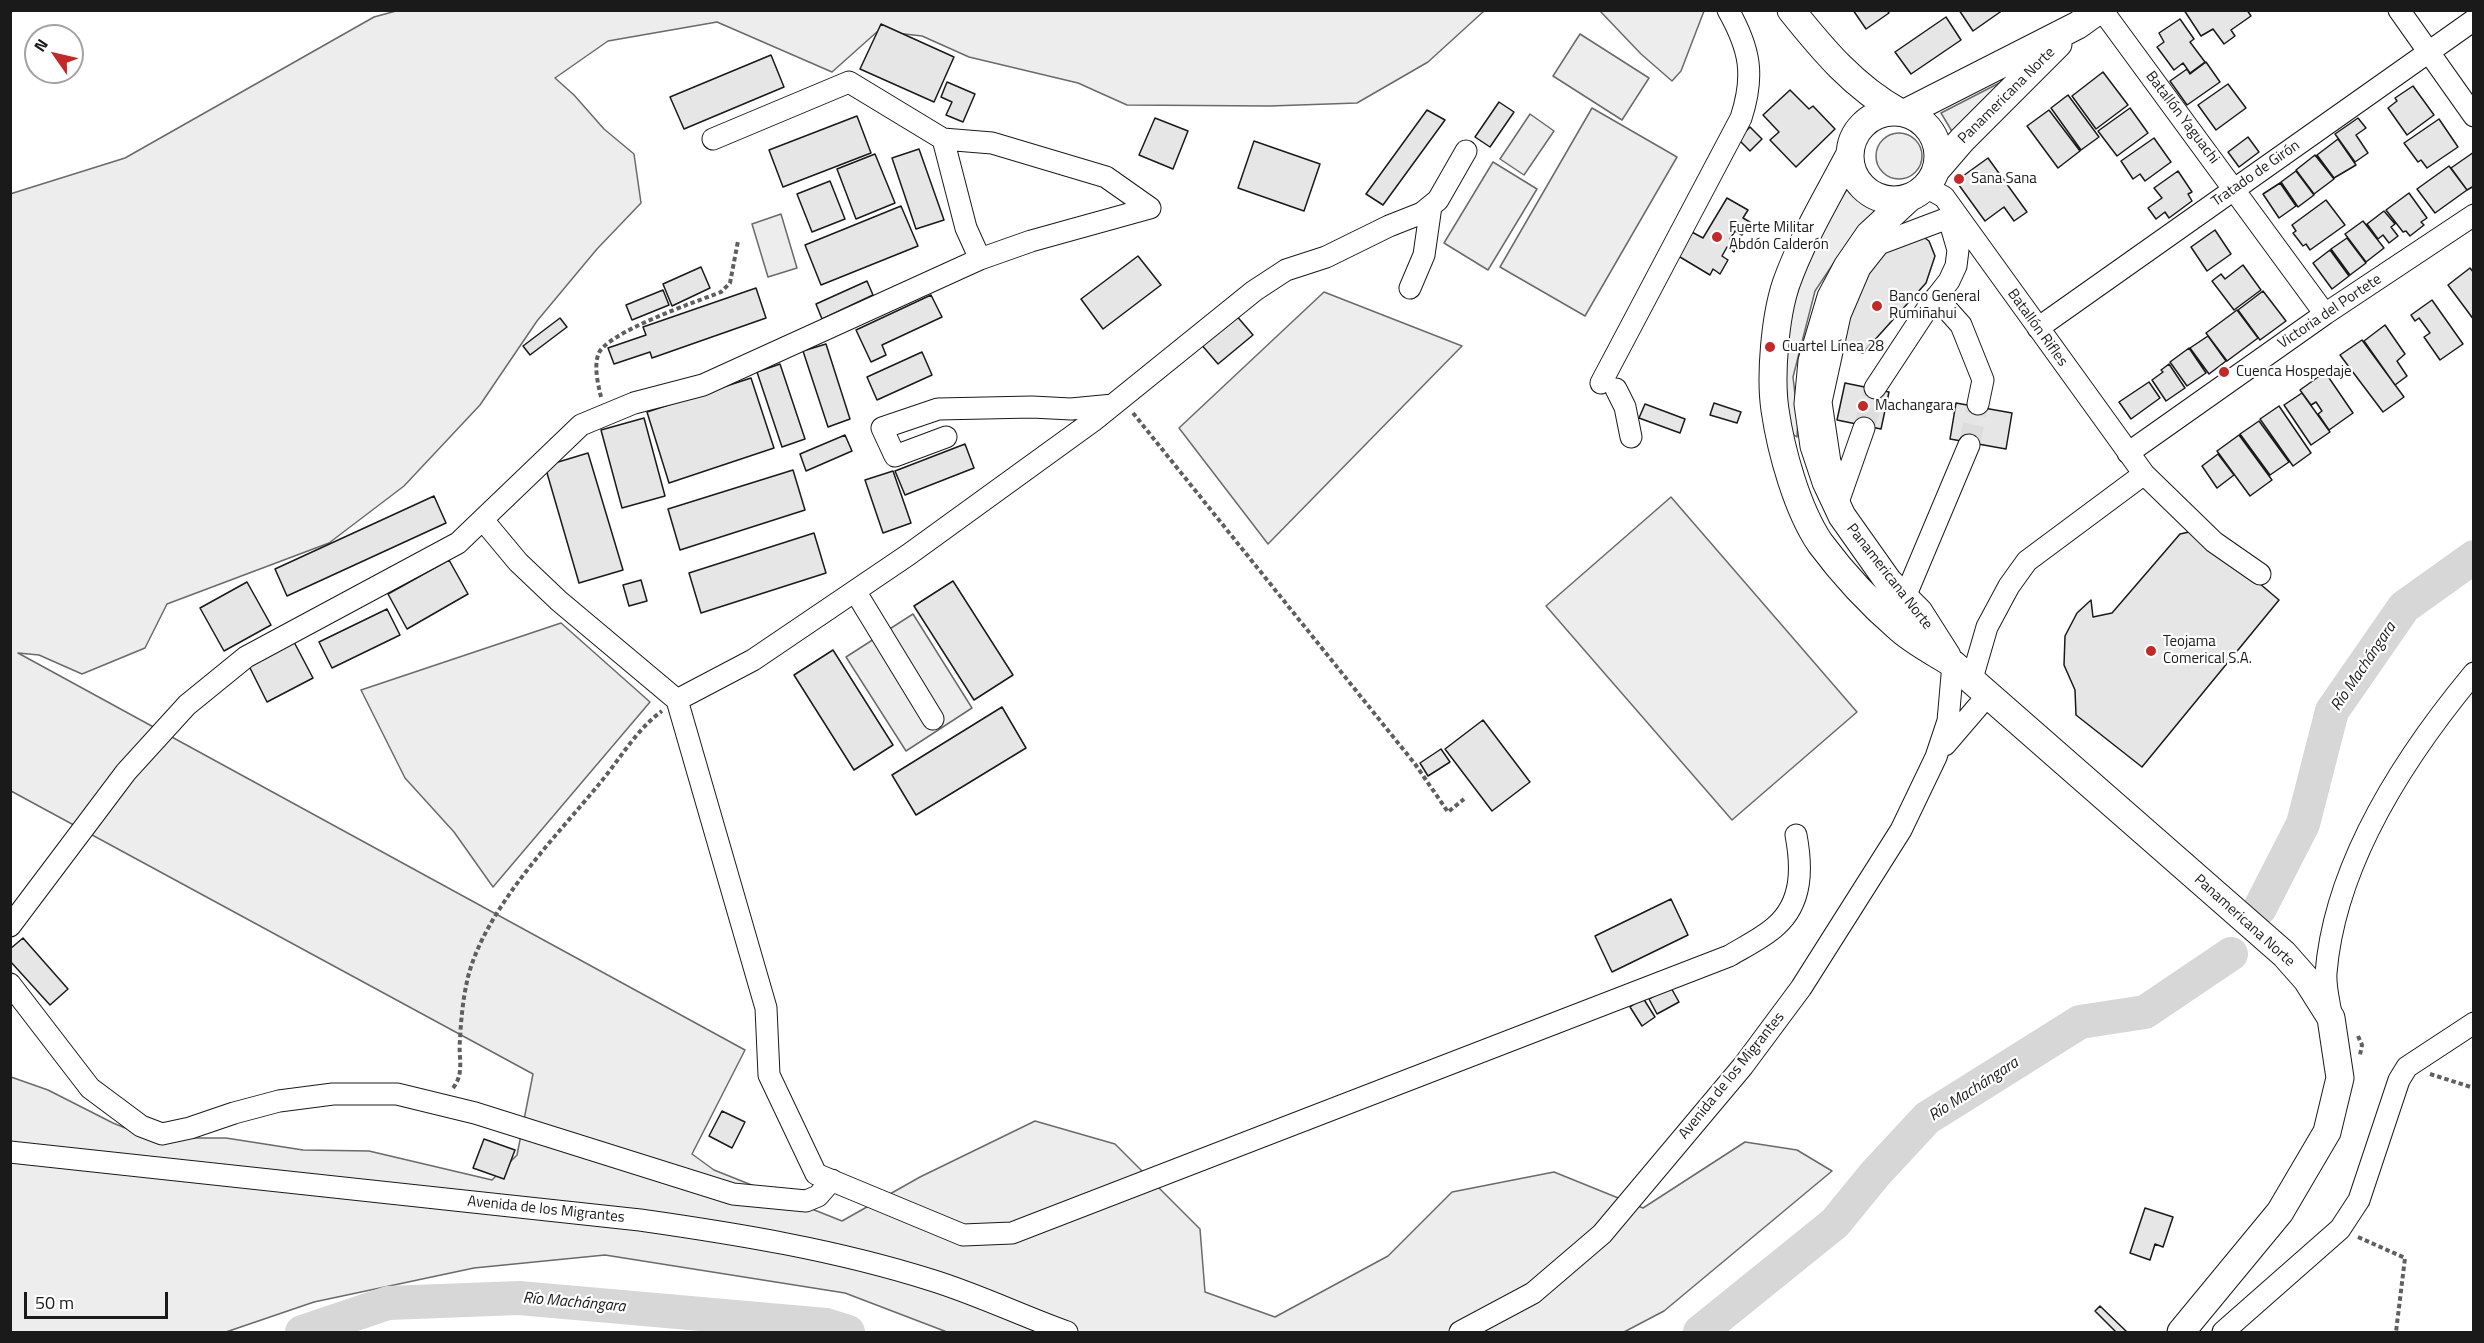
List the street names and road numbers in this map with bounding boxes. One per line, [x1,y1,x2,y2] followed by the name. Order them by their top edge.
[1955,44,2059,148] street label: Panamericana Norte
[2141,68,2223,168] street label: Batallón Yaguachi
[2208,137,2304,211] street label: Tratado de Girón
[2275,271,2385,353] street label: Victoria del Portete
[2003,286,2071,370] street label: Batallón Rifles
[1842,520,1936,634] street label: Panamericana Norte
[2190,871,2298,971] street label: Panamericana Norte
[1675,1009,1789,1143] street label: Avenida de los Migrantes
[466,1193,626,1227] street label: Avenida de los Migrantes

